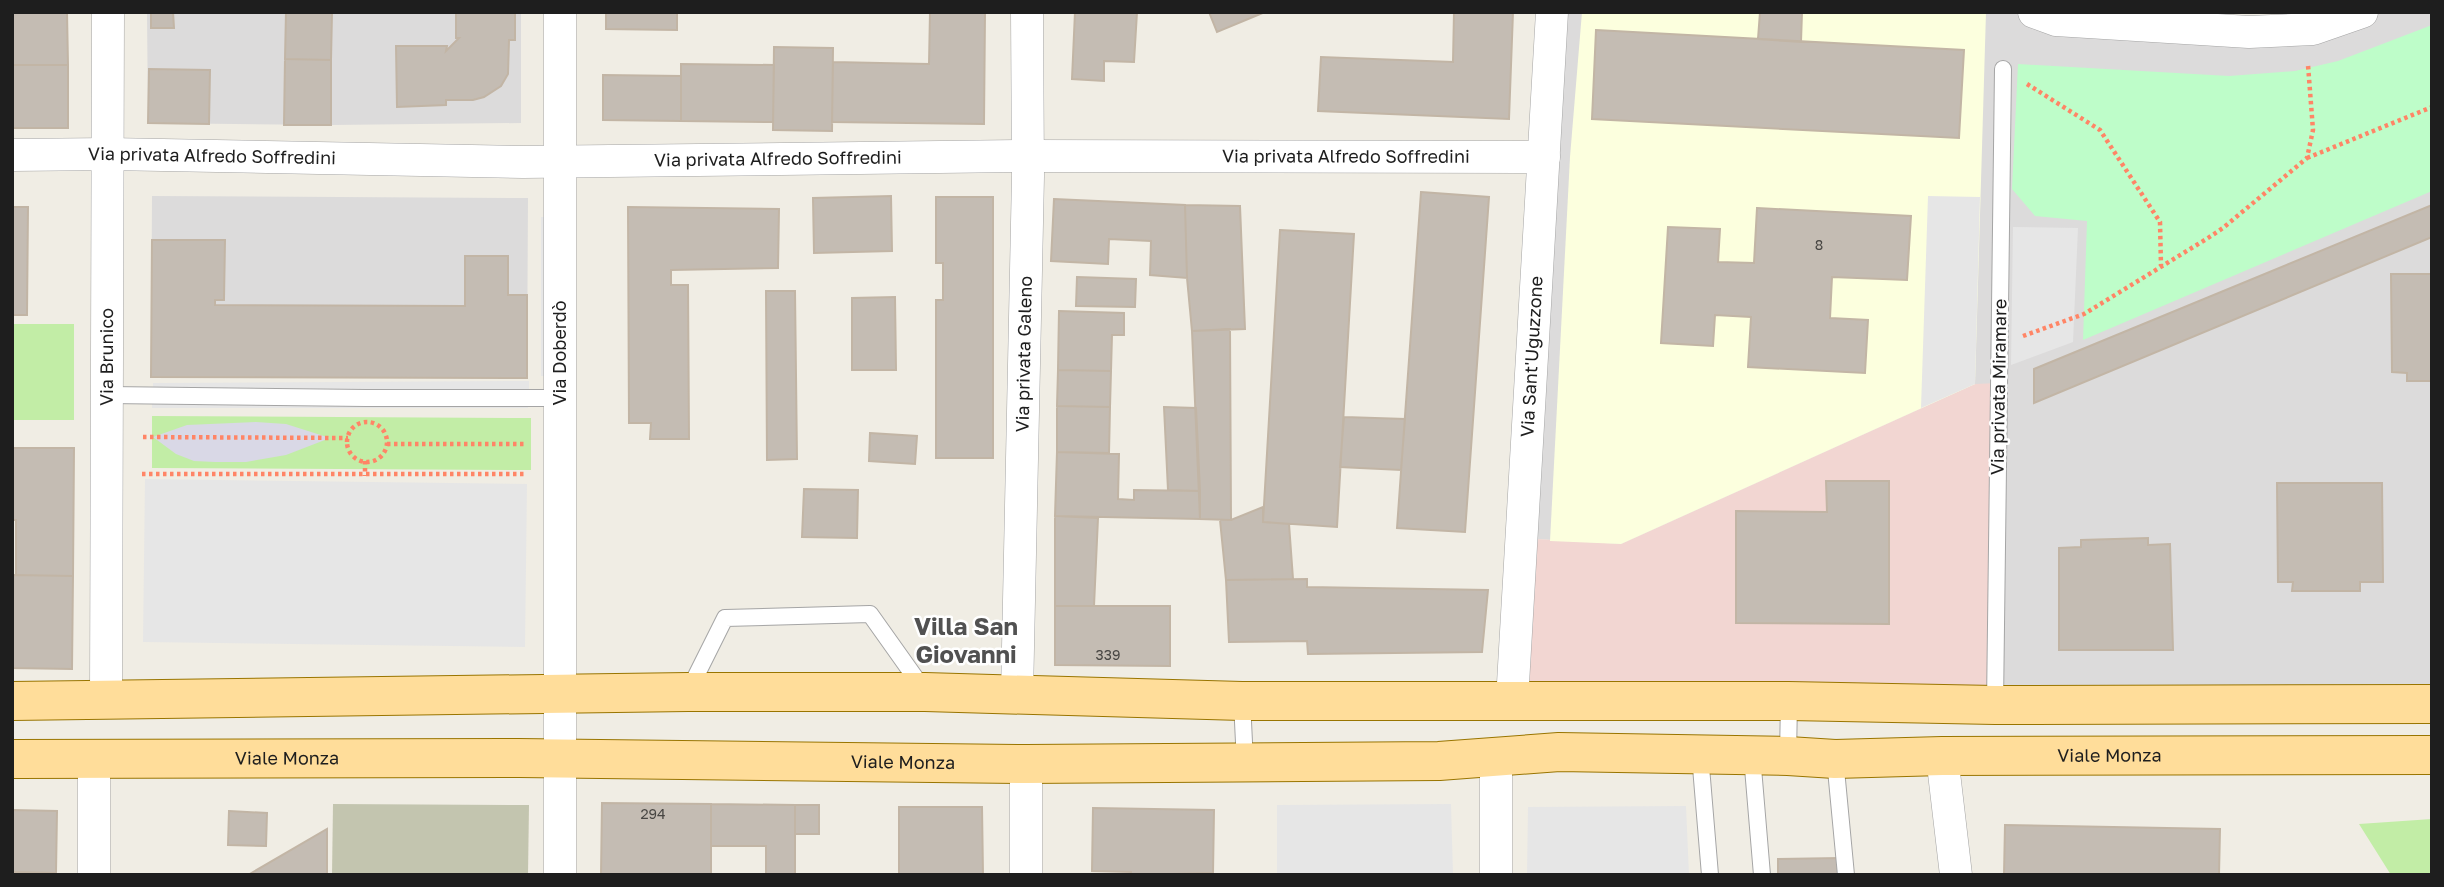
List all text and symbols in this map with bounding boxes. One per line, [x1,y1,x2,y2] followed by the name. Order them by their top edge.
[88,142,336,168] street label: Via privata Alfredo Soffredini
[1222,144,1470,167] street label: Via privata Alfredo Soffredini
[654,145,902,170] street label: Via privata Alfredo Soffredini
[1815,236,1823,253] house number: 8
[1011,275,1036,433] street label: Via privata Galeno
[1515,275,1547,438] street label: Via Sant'Uguzzone
[1985,299,2011,475] street label: Via privata Miramare
[548,300,570,406] street label: Via Doberdò
[95,308,117,406] street label: Via Brunico
[914,611,1018,668] district label: Villa San Giovanni
[1096,646,1120,663] house number: 339
[2057,744,2162,766] street label: Viale Monza
[235,746,339,769] street label: Viale Monza
[851,750,955,773] street label: Viale Monza
[640,805,666,822] house number: 294

